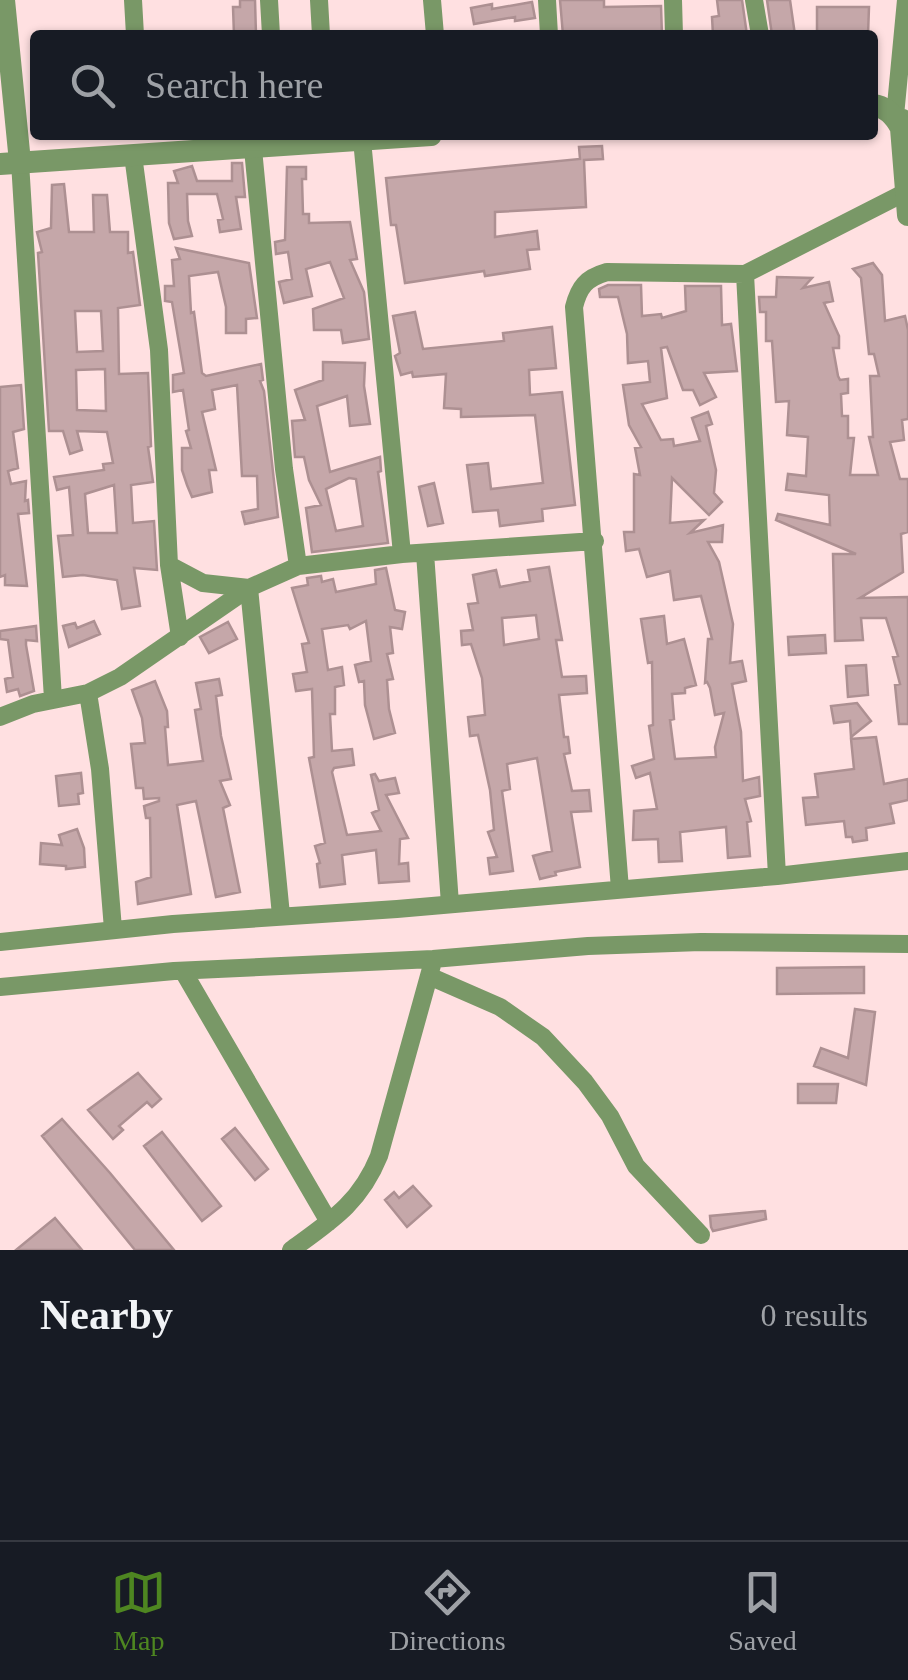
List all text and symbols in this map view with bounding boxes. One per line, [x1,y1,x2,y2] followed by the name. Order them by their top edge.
[30,30,878,140] search box
[65,58,120,113] icon: search
[145,64,323,106] text: Search here
[40,1292,173,1338] text: Nearby
[760,1297,868,1333] text: 0 results
[111,1565,166,1657] tab: Map
[389,1565,506,1657] tab: Directions
[728,1565,797,1657] tab: Saved

